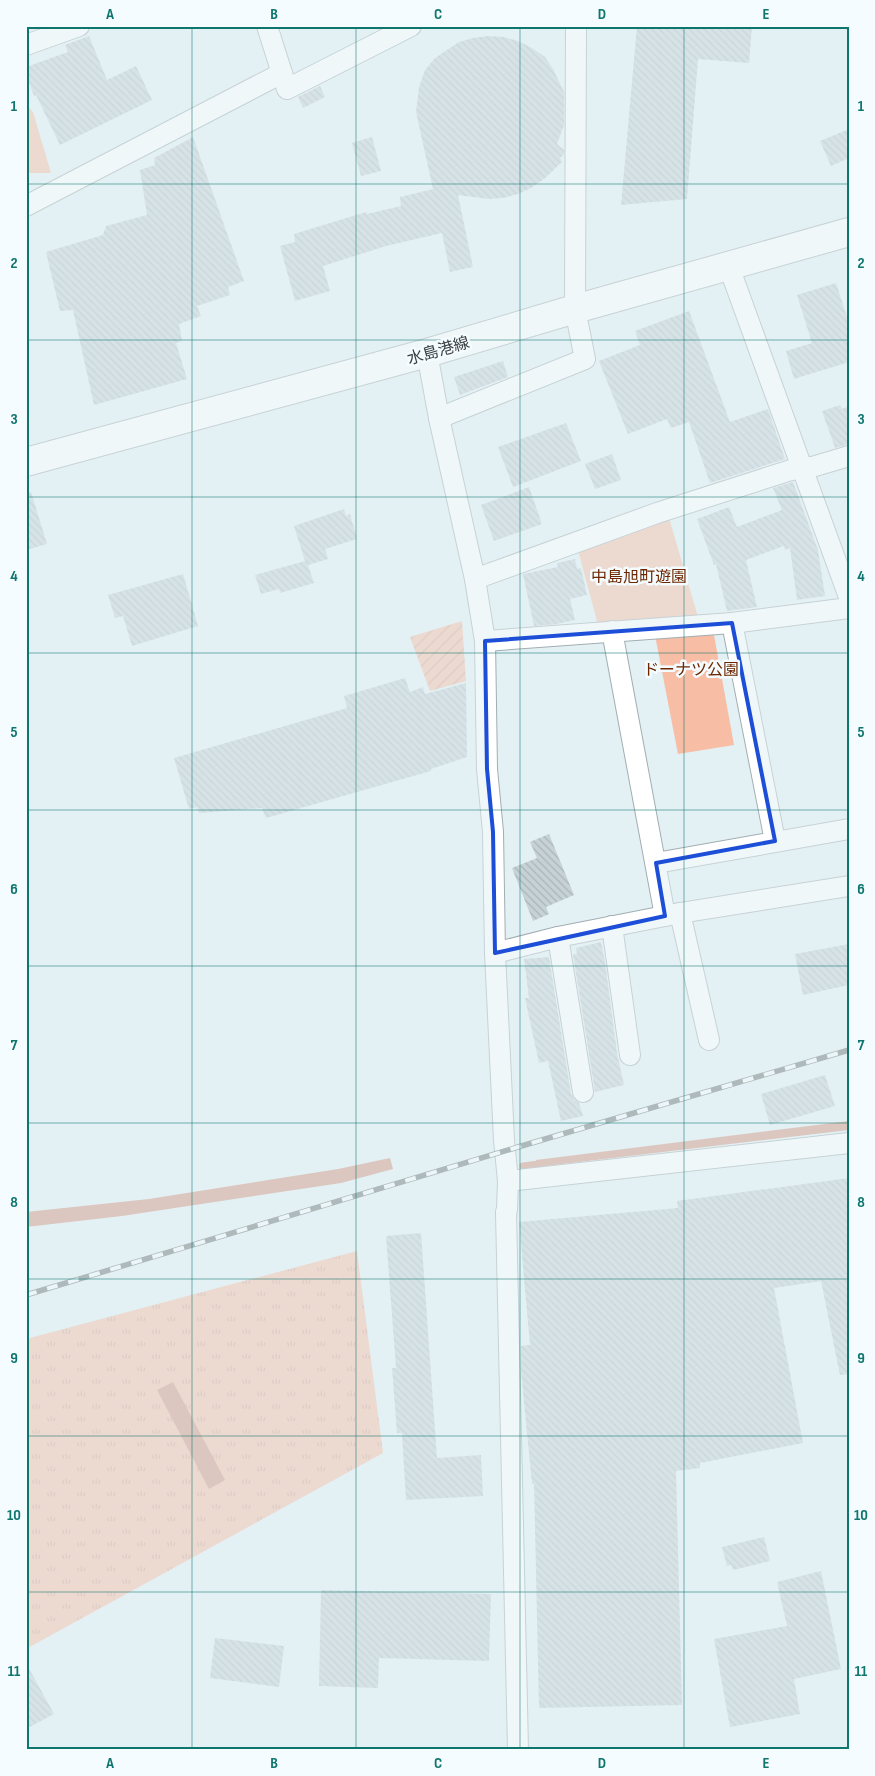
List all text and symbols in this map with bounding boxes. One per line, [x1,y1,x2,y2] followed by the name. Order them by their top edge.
[105,5,114,24] text: A
[270,5,278,24] text: B
[434,5,442,24] text: C
[598,5,606,24] text: D
[763,5,770,24] text: E
[11,97,18,116] text: 1
[858,97,865,116] text: 1
[10,254,18,273] text: 2
[857,254,865,273] text: 2
[405,333,472,369] street label: 水島港線
[10,410,18,429] text: 3
[857,410,865,429] text: 3
[10,567,18,586] text: 4
[857,567,865,586] text: 4
[591,568,687,587] park label: 中島旭町遊園
[643,661,739,680] park label: ドーナツ公園
[10,723,18,742] text: 5
[857,723,865,742] text: 5
[10,880,18,899] text: 6
[857,880,865,899] text: 6
[11,1036,18,1055] text: 7
[858,1036,865,1055] text: 7
[10,1193,18,1212] text: 8
[857,1193,865,1212] text: 8
[10,1349,18,1368] text: 9
[857,1349,865,1368] text: 9
[7,1506,21,1525] text: 10
[854,1506,868,1525] text: 10
[8,1662,21,1681] text: 11
[855,1662,868,1681] text: 11
[105,1754,114,1773] text: A
[270,1754,278,1773] text: B
[434,1754,442,1773] text: C
[598,1754,606,1773] text: D
[763,1754,770,1773] text: E

